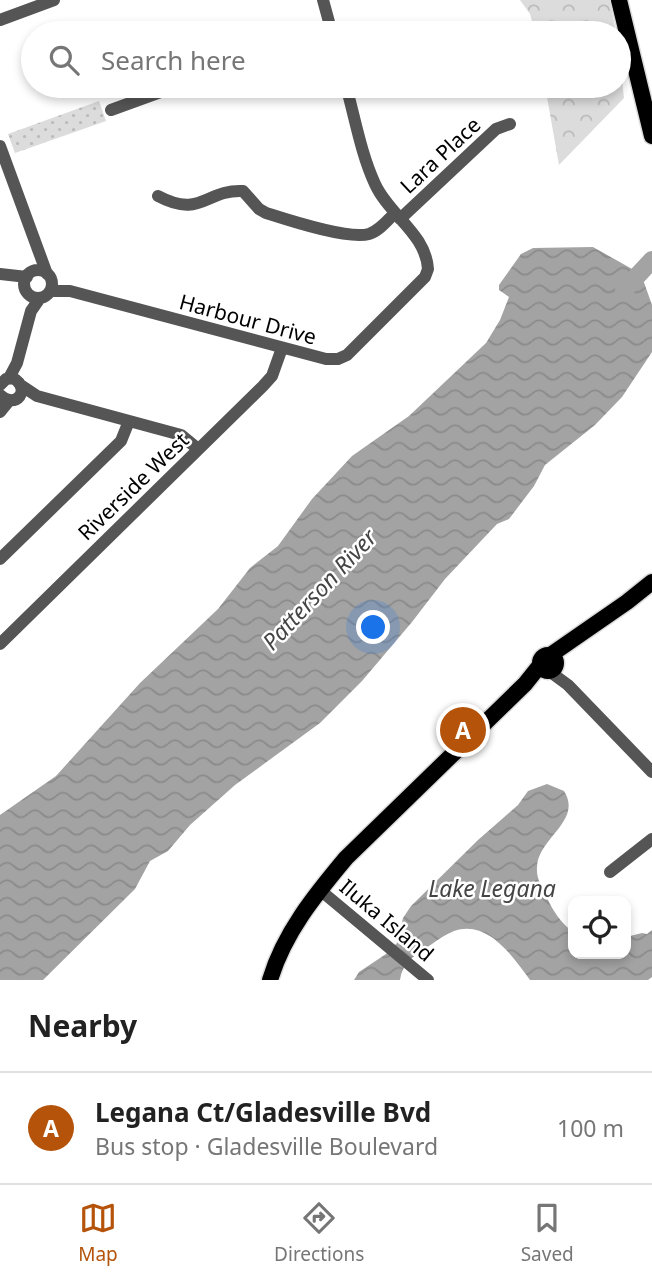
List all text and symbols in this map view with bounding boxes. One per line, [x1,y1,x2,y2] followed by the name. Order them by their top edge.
[21,21,631,98] search box
[45,41,83,79] icon: search
[101,42,246,78] text: Search here
[394,111,486,199] street label: Lara Place
[176,287,320,351] street label: Harbour Drive
[71,426,195,546] street label: Riverside West
[255,521,384,656] water label: Patterson River
[356,610,390,644] your location
[440,704,486,756] pin: A
[428,872,556,904] water label: Lake Legana
[334,873,440,967] street label: Iluka Island
[568,896,631,959] map controls
[568,896,631,959] button: locate
[28,1005,137,1046] text: Nearby
[95,1094,431,1130] text: Legana Ct/Gladesville Bvd
[43,1112,59,1144] text: A
[557,1112,624,1144] text: 100 m
[95,1130,438,1162] text: Bus stop · Gladesville Boulevard
[78,1199,118,1267] tab: Map
[274,1199,364,1267] tab: Directions
[521,1199,574,1267] tab: Saved

